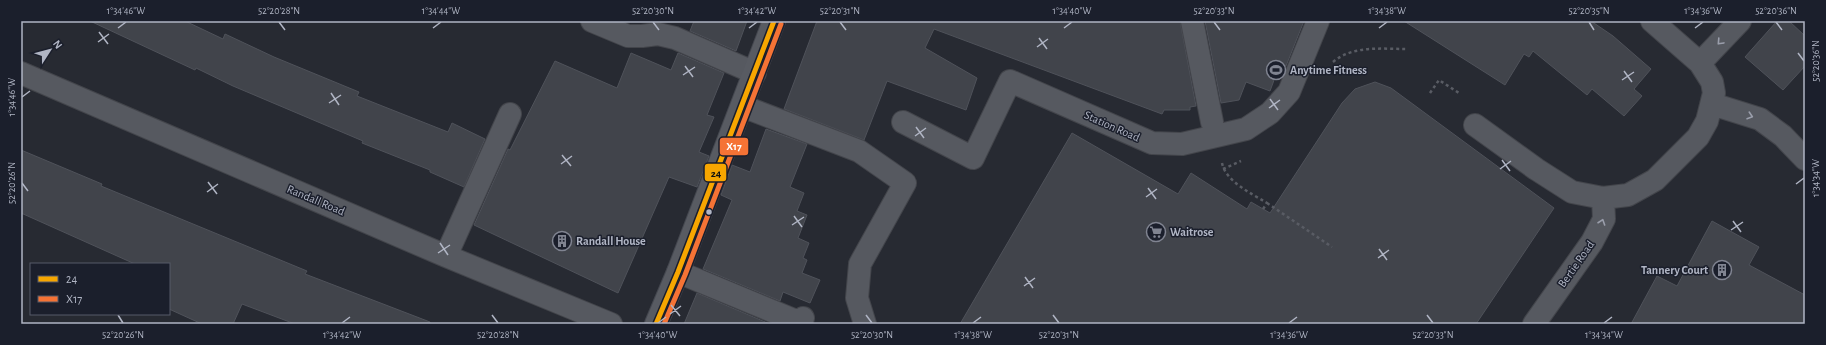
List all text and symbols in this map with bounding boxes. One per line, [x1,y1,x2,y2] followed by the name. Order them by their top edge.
[107,6,145,16] text: 1°34'46"W
[258,6,300,16] text: 52°20'28"N
[422,6,460,16] text: 1°34'44"W
[632,6,674,16] text: 52°20'30"N
[738,6,776,16] text: 1°34'42"W
[820,6,860,16] text: 52°20'31"N
[1053,6,1092,16] text: 1°34'40"W
[1193,6,1235,16] text: 52°20'33"N
[1368,6,1406,16] text: 1°34'38"W
[1568,6,1610,16] text: 52°20'35"N
[1684,6,1722,16] text: 1°34'36"W
[1755,6,1797,16] text: 52°20'36"N
[30,30,70,70] north arrow
[1717,37,1725,45] one-way arrow
[51,38,64,51] text: N
[1811,40,1821,82] text: 52°20'36"N
[1265,59,1287,81] sports icon: Anytime Fitness
[1290,64,1367,77] place label: Anytime Fitness
[7,78,17,116] text: 1°34'46"W
[1082,108,1142,144] street label: Station Road
[1746,111,1753,120] one-way arrow
[719,137,749,156] line badge: X17
[726,141,742,152] text: X17
[1811,159,1821,197] text: 1°34'34"W
[7,162,17,204] text: 52°20'26"N
[704,163,727,182] line badge: 24
[711,168,722,179] text: 24
[285,182,347,218] street label: Randall Road
[704,207,714,217] unlabelled marker
[1597,218,1605,225] one-way arrow
[1145,221,1167,243] supermarket icon: Waitrose
[1170,226,1214,238] place label: Waitrose
[551,230,573,252] building icon: Randall House
[576,235,646,247] place label: Randall House
[1556,238,1596,290] street label: Bertie Road
[1711,259,1733,281] building icon: Tannery Court
[30,263,170,315] legend
[1641,264,1708,277] place label: Tannery Court
[66,273,77,285] text: 24
[66,293,82,305] text: X17
[102,330,144,340] text: 52°20'26"N
[323,330,361,340] text: 1°34'42"W
[477,330,519,340] text: 52°20'28"N
[639,330,678,340] text: 1°34'40"W
[851,330,893,340] text: 52°20'30"N
[954,330,992,340] text: 1°34'38"W
[1039,330,1079,340] text: 52°20'31"N
[1270,330,1308,340] text: 1°34'36"W
[1412,330,1454,340] text: 52°20'33"N
[1585,330,1623,340] text: 1°34'34"W

